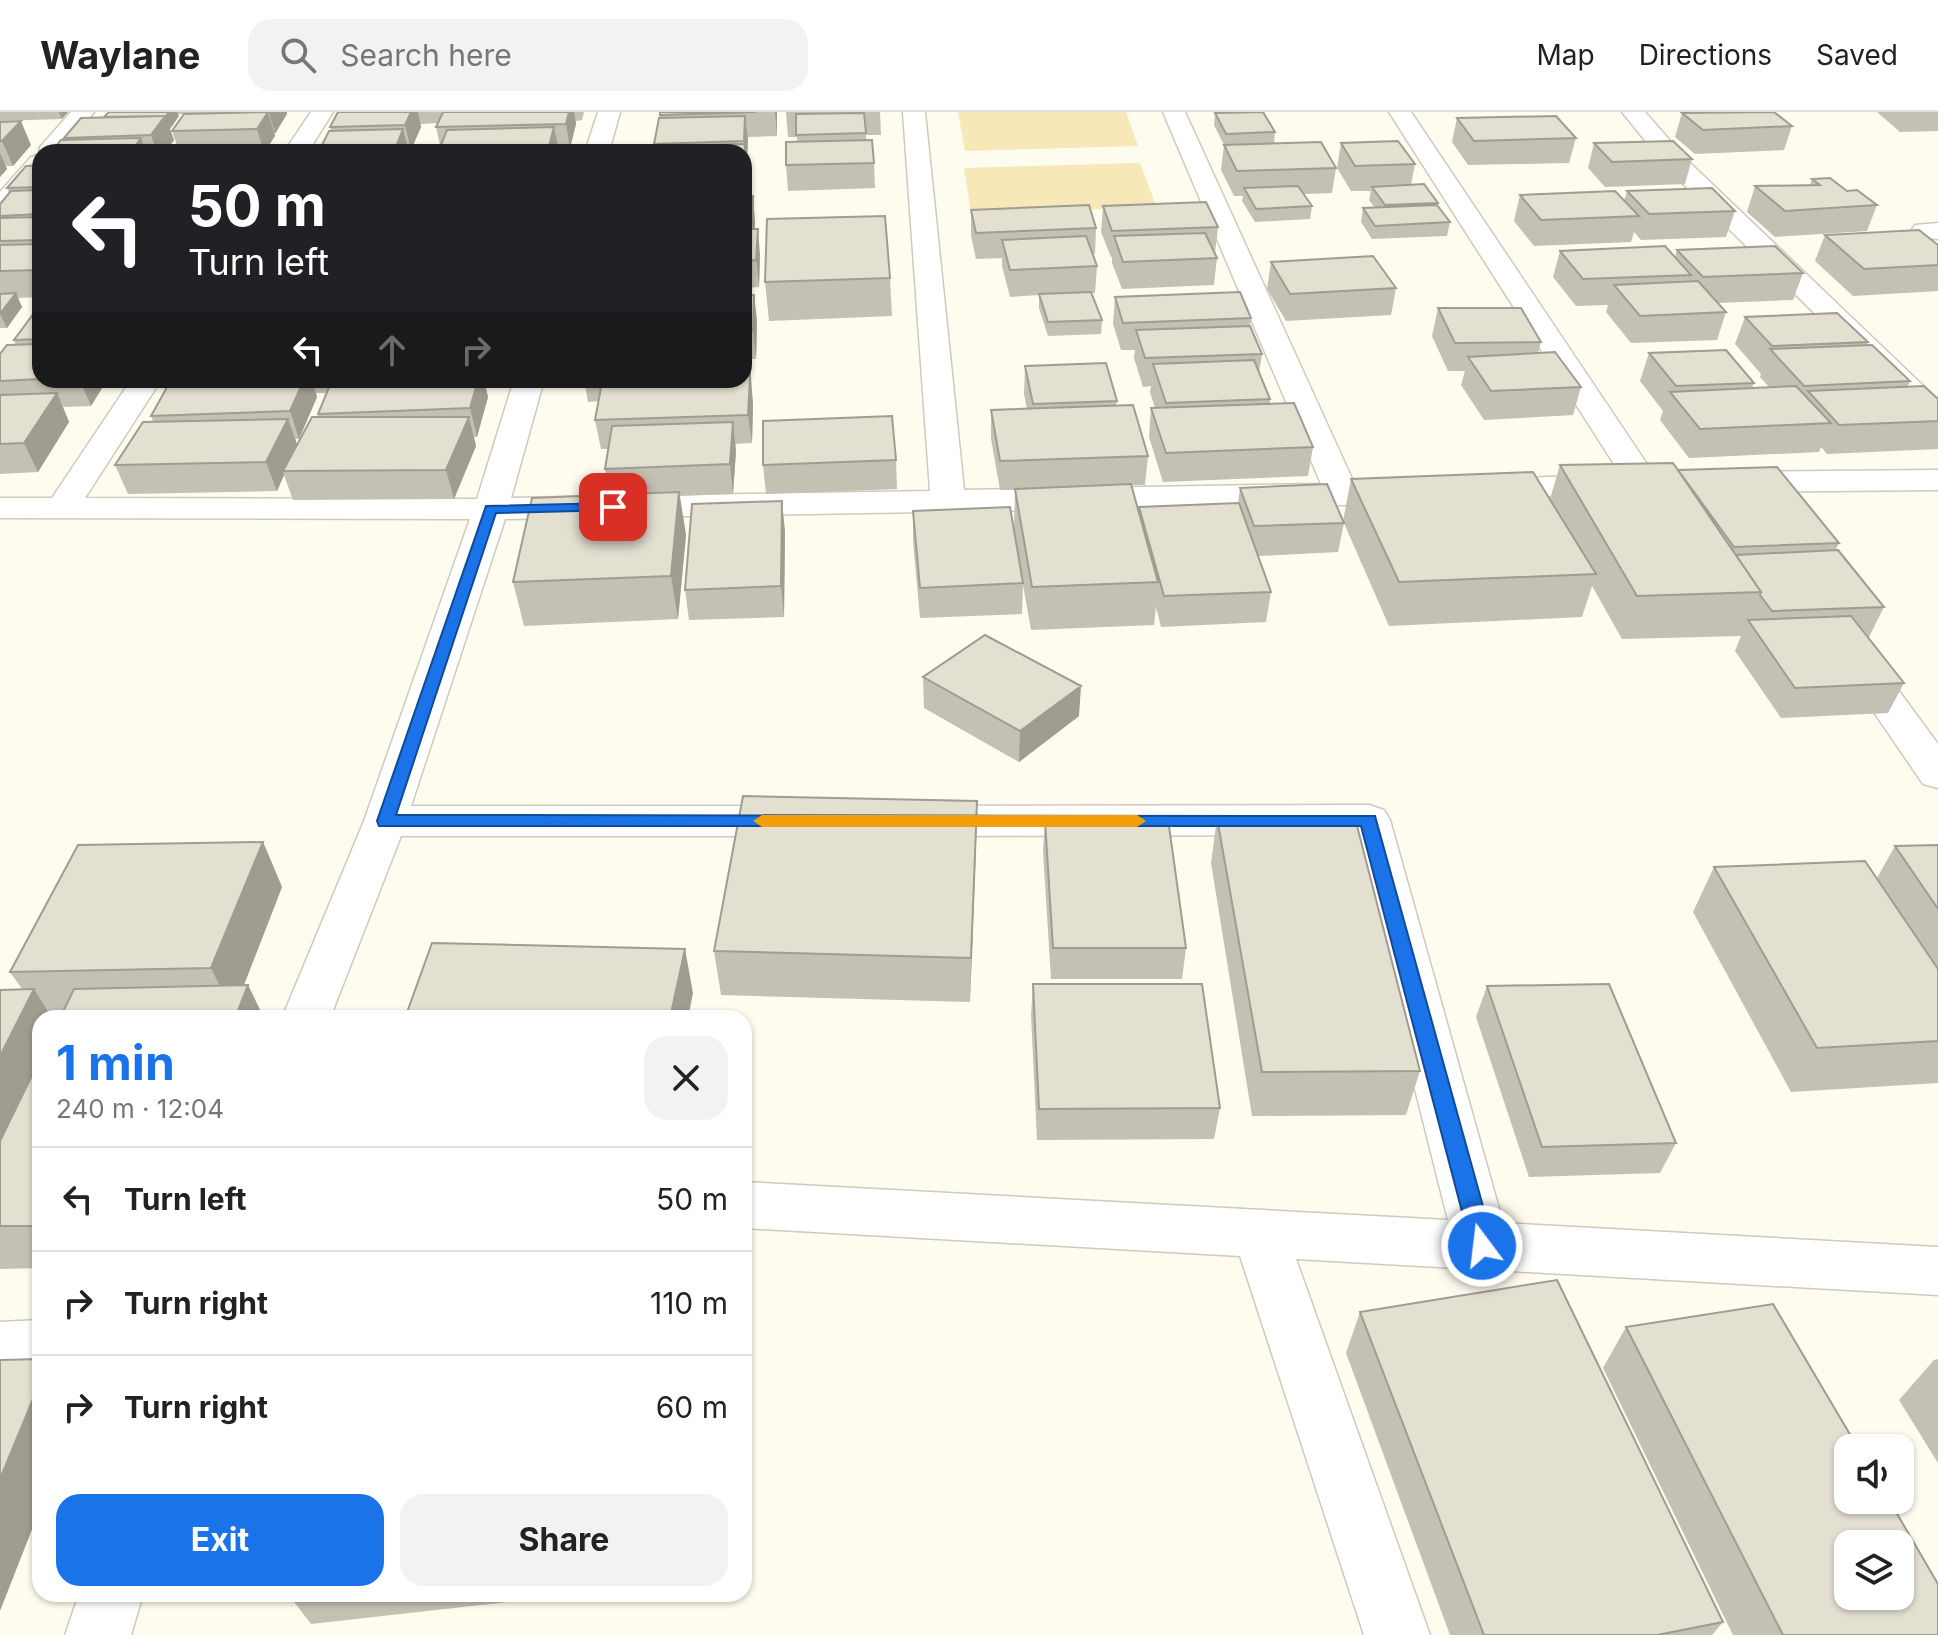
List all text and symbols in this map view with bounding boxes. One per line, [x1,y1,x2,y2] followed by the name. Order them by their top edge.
[248,19,808,91] search box
[40,32,200,78] text: Waylane
[276,33,320,77] icon: search
[340,37,512,73] text: Search here
[1536,38,1595,72] text: Map
[1639,38,1772,72] text: Directions
[1816,38,1898,72] text: Saved
[188,172,326,240] text: 50 m
[56,176,160,280] icon: left
[188,240,329,284] text: Turn left
[286,328,330,372] icon: left
[370,328,414,372] icon: ahead
[454,328,498,372] icon: right
[579,473,647,541] pin
[591,485,635,529] icon: arrive
[56,1033,175,1092] text: 1 min
[644,1036,728,1120] button: close
[56,1093,224,1124] text: 240 m · 12:04
[56,1177,100,1221] icon: left
[124,1181,246,1217] text: Turn left
[656,1181,728,1217] text: 50 m
[1440,1204,1524,1288] position arrow
[56,1281,100,1325] icon: right
[124,1285,268,1321] text: Turn right
[650,1285,728,1321] text: 110 m
[56,1385,100,1429] icon: right
[124,1389,268,1425] text: Turn right
[656,1389,728,1425] text: 60 m
[1834,1434,1914,1610] map controls
[1834,1434,1914,1514] button: sound
[56,1494,384,1586] button: Exit
[400,1494,728,1586] button: Share
[1834,1530,1914,1610] button: layers

